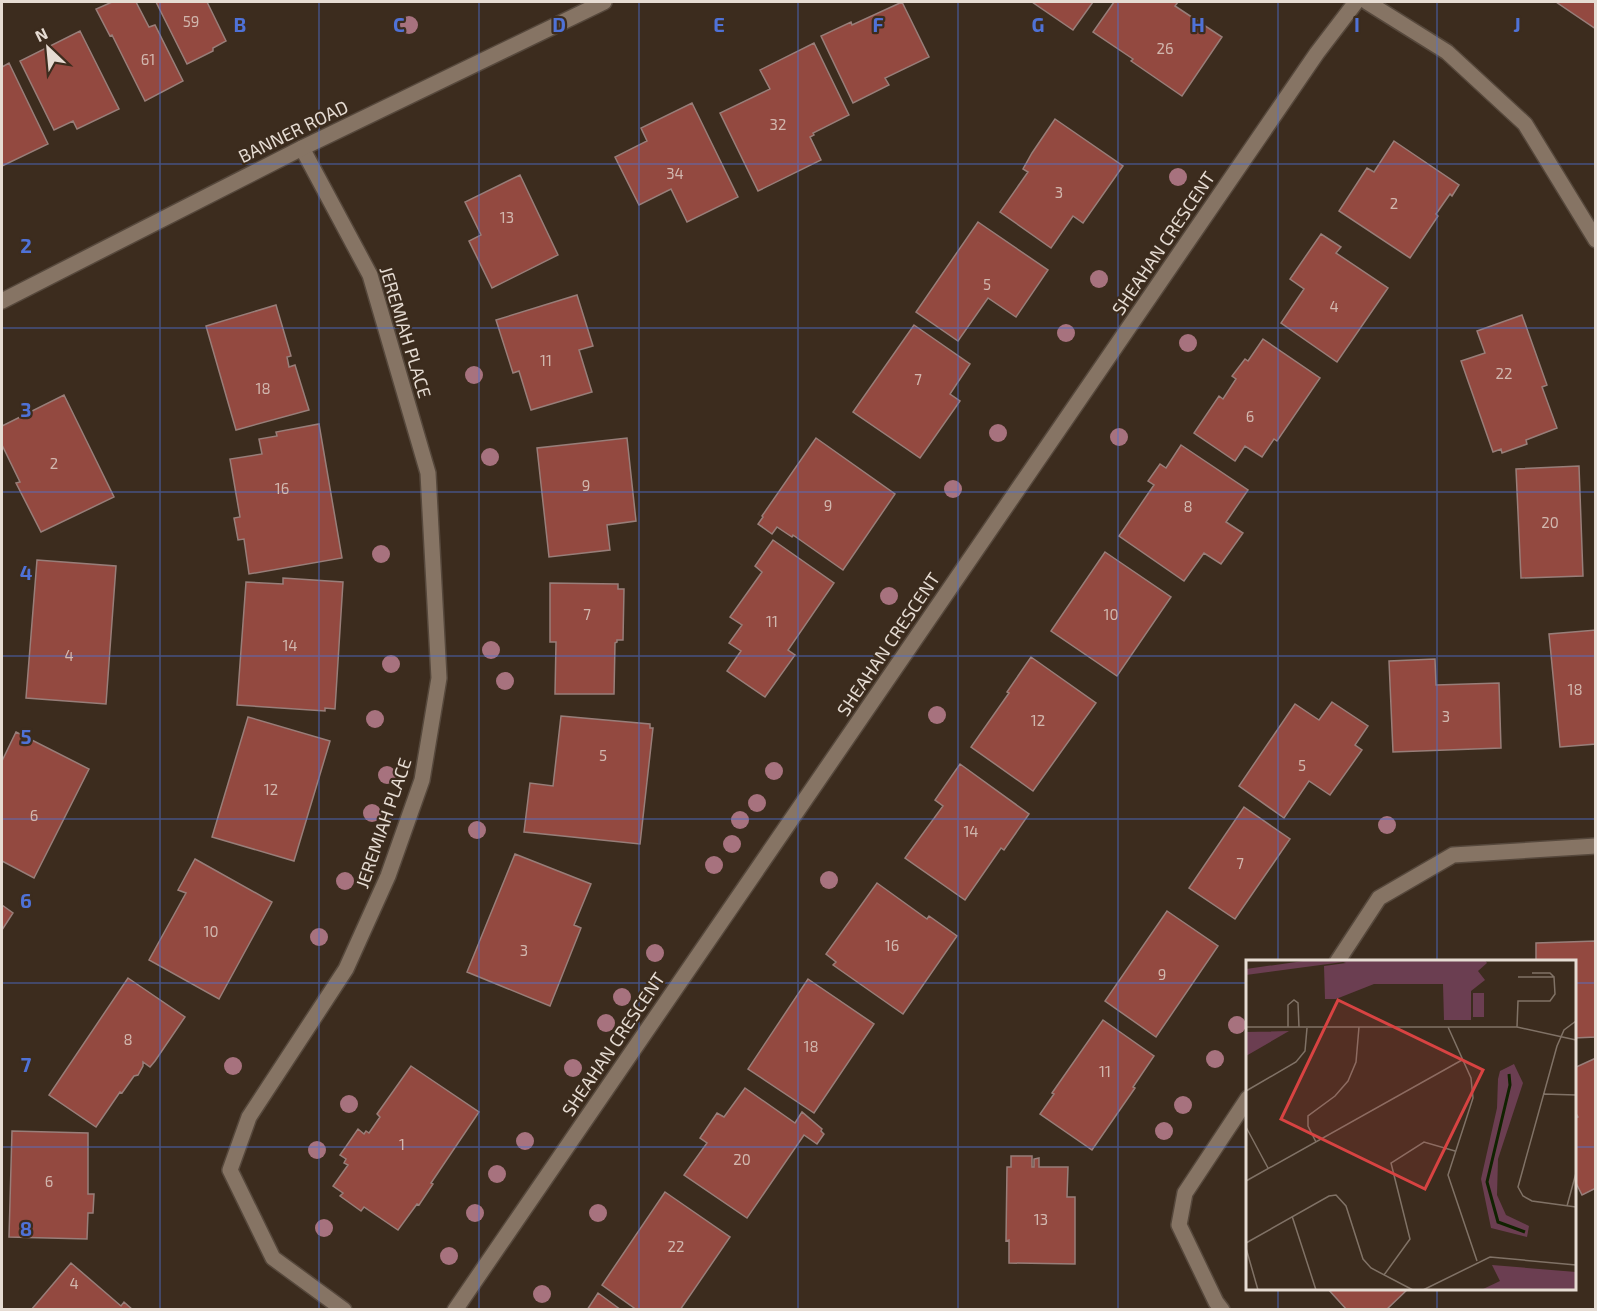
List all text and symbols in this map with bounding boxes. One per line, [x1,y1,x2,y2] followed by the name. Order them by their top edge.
[183,12,199,30] house number: 59
[234,12,246,36] text: B
[393,12,405,36] text: C
[552,12,566,36] text: D
[713,12,725,36] text: E
[872,12,884,36] text: F
[1032,12,1044,36] text: G
[1191,12,1205,36] text: H
[1354,12,1360,36] text: I
[1513,12,1521,36] text: J
[18,18,78,78] north arrow
[32,23,51,45] text: N
[1156,39,1174,57] house number: 26
[141,50,155,68] house number: 61
[235,95,351,167] street label: BANNER ROAD
[770,115,786,133] house number: 32
[666,164,684,182] house number: 34
[1107,167,1219,319] street label: SHEAHAN CRESCENT
[1055,183,1063,201] house number: 3
[1390,194,1398,212] house number: 2
[500,208,514,226] house number: 13
[20,233,32,257] text: 2
[376,264,436,400] street label: JEREMIAH PLACE
[983,275,991,293] house number: 5
[1329,297,1339,315] house number: 4
[540,351,552,369] house number: 11
[1496,364,1512,382] house number: 22
[914,370,922,388] house number: 7
[255,379,271,397] house number: 18
[20,397,32,421] text: 3
[1246,407,1254,425] house number: 6
[50,454,58,472] house number: 2
[582,476,590,494] house number: 9
[275,479,289,497] house number: 16
[824,496,832,514] house number: 9
[1183,497,1193,515] house number: 8
[1541,513,1559,531] house number: 20
[20,560,33,584] text: 4
[832,568,944,720] street label: SHEAHAN CRESCENT
[583,605,591,623] house number: 7
[1103,605,1119,623] house number: 10
[766,612,778,630] house number: 11
[282,636,298,654] house number: 14
[64,646,74,664] house number: 4
[1567,680,1583,698] house number: 18
[1442,707,1450,725] house number: 3
[1031,711,1045,729] house number: 12
[20,724,32,748] text: 5
[599,746,607,764] house number: 5
[350,755,416,891] street label: JEREMIAH PLACE
[1298,756,1306,774] house number: 5
[264,780,278,798] house number: 12
[30,806,38,824] house number: 6
[963,822,979,840] house number: 14
[1236,854,1244,872] house number: 7
[20,888,32,912] text: 6
[203,922,219,940] house number: 10
[885,936,899,954] house number: 16
[520,941,528,959] house number: 3
[1246,960,1576,1290] inset map
[1158,965,1166,983] house number: 9
[557,968,669,1120] street label: SHEAHAN CRESCENT
[123,1030,133,1048] house number: 8
[803,1037,819,1055] house number: 18
[21,1052,32,1076] text: 7
[1099,1062,1111,1080] house number: 11
[399,1135,405,1153] house number: 1
[733,1150,751,1168] house number: 20
[45,1172,53,1190] house number: 6
[1034,1210,1048,1228] house number: 13
[20,1216,32,1240] text: 8
[668,1237,684,1255] house number: 22
[69,1274,79,1292] house number: 4

